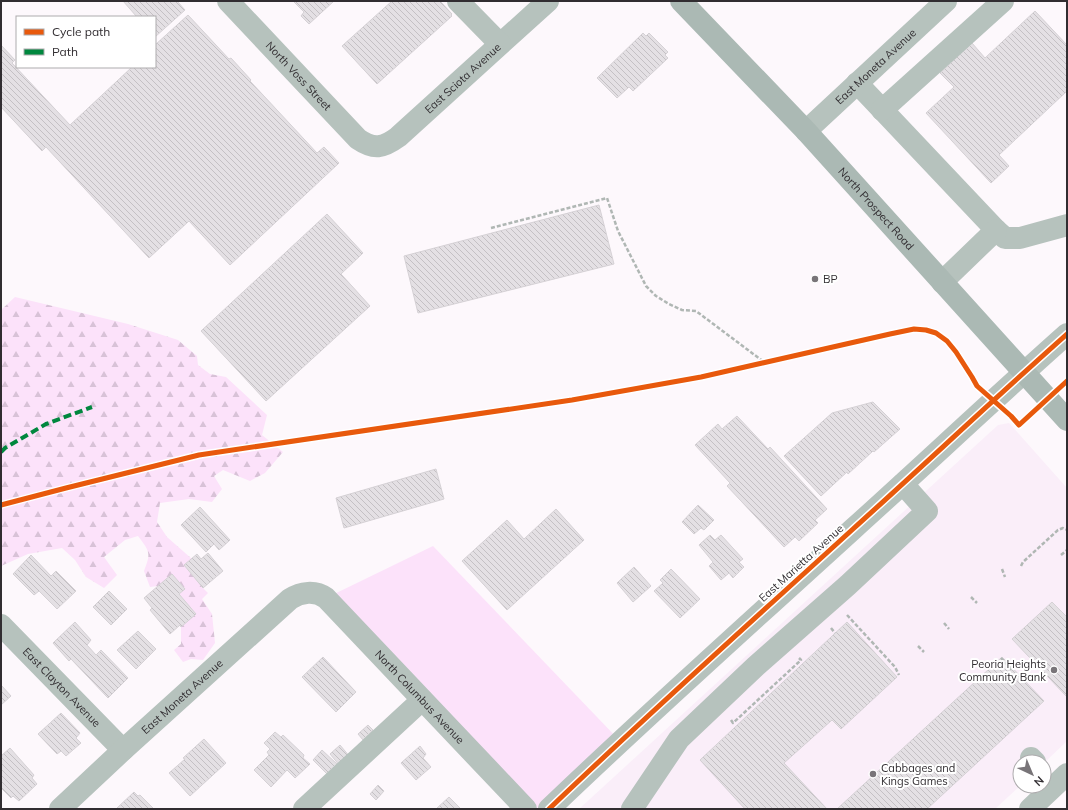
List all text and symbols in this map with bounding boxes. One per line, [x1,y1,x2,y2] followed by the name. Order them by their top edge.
[16,16,156,68] legend
[52,24,110,39] text: Cycle path
[832,25,919,107] street label: East Moneta Avenue
[263,39,335,113] street label: North Voss Street
[422,40,504,116] street label: East Sciota Avenue
[52,44,78,59] text: Path
[835,164,917,253] street label: North Prospect Road
[823,272,838,286] place label: BP
[810,274,820,284] marker: BP
[756,521,846,605] street label: East Marietta Avenue
[20,645,104,730] street label: East Clayton Avenue
[372,647,467,747] street label: North Columbus Avenue
[138,656,226,737] street label: East Moneta Avenue
[959,657,1046,684] place label: Peoria Heights Community Bank
[1049,665,1059,675] marker: Peoria Heights Community Bank
[1012,754,1052,794] north arrow
[881,761,955,788] place label: Cabbages and Kings Games
[868,769,878,779] marker: Cabbages and Kings Games
[1031,773,1047,789] text: N

